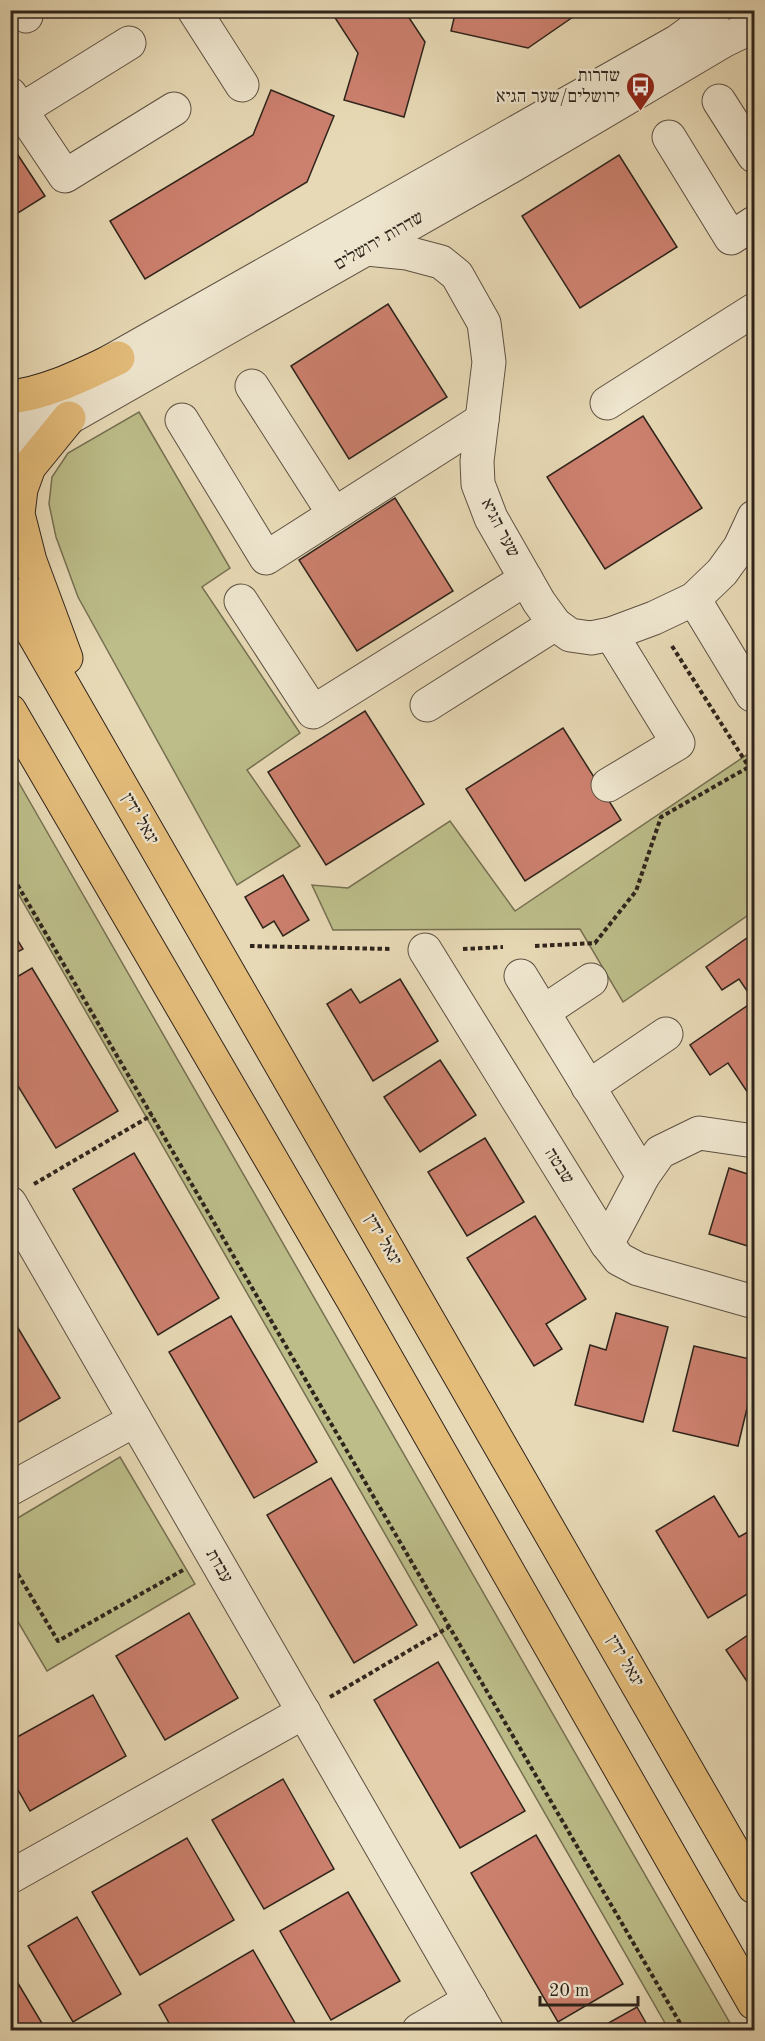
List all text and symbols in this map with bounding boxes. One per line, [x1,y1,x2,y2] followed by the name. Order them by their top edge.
[496,67,620,106] place label: שדרות ירושלים/שער הגיא
[625,70,657,112] bus stop icon: שדרות ירושלים/שער הגיא
[331,207,427,274] street label: שדרות ירושלים
[478,496,522,560] street label: שער הגיא
[118,790,163,848] street label: יגאל ידין
[541,1145,577,1187] street label: שבטה
[361,1211,406,1269] street label: יגאל ידין
[202,1546,236,1586] street label: עבדת
[603,1632,648,1690] street label: יגאל ידין
[540,1969,638,2007] scale bar
[549,1982,589,2000] text: 20 m

